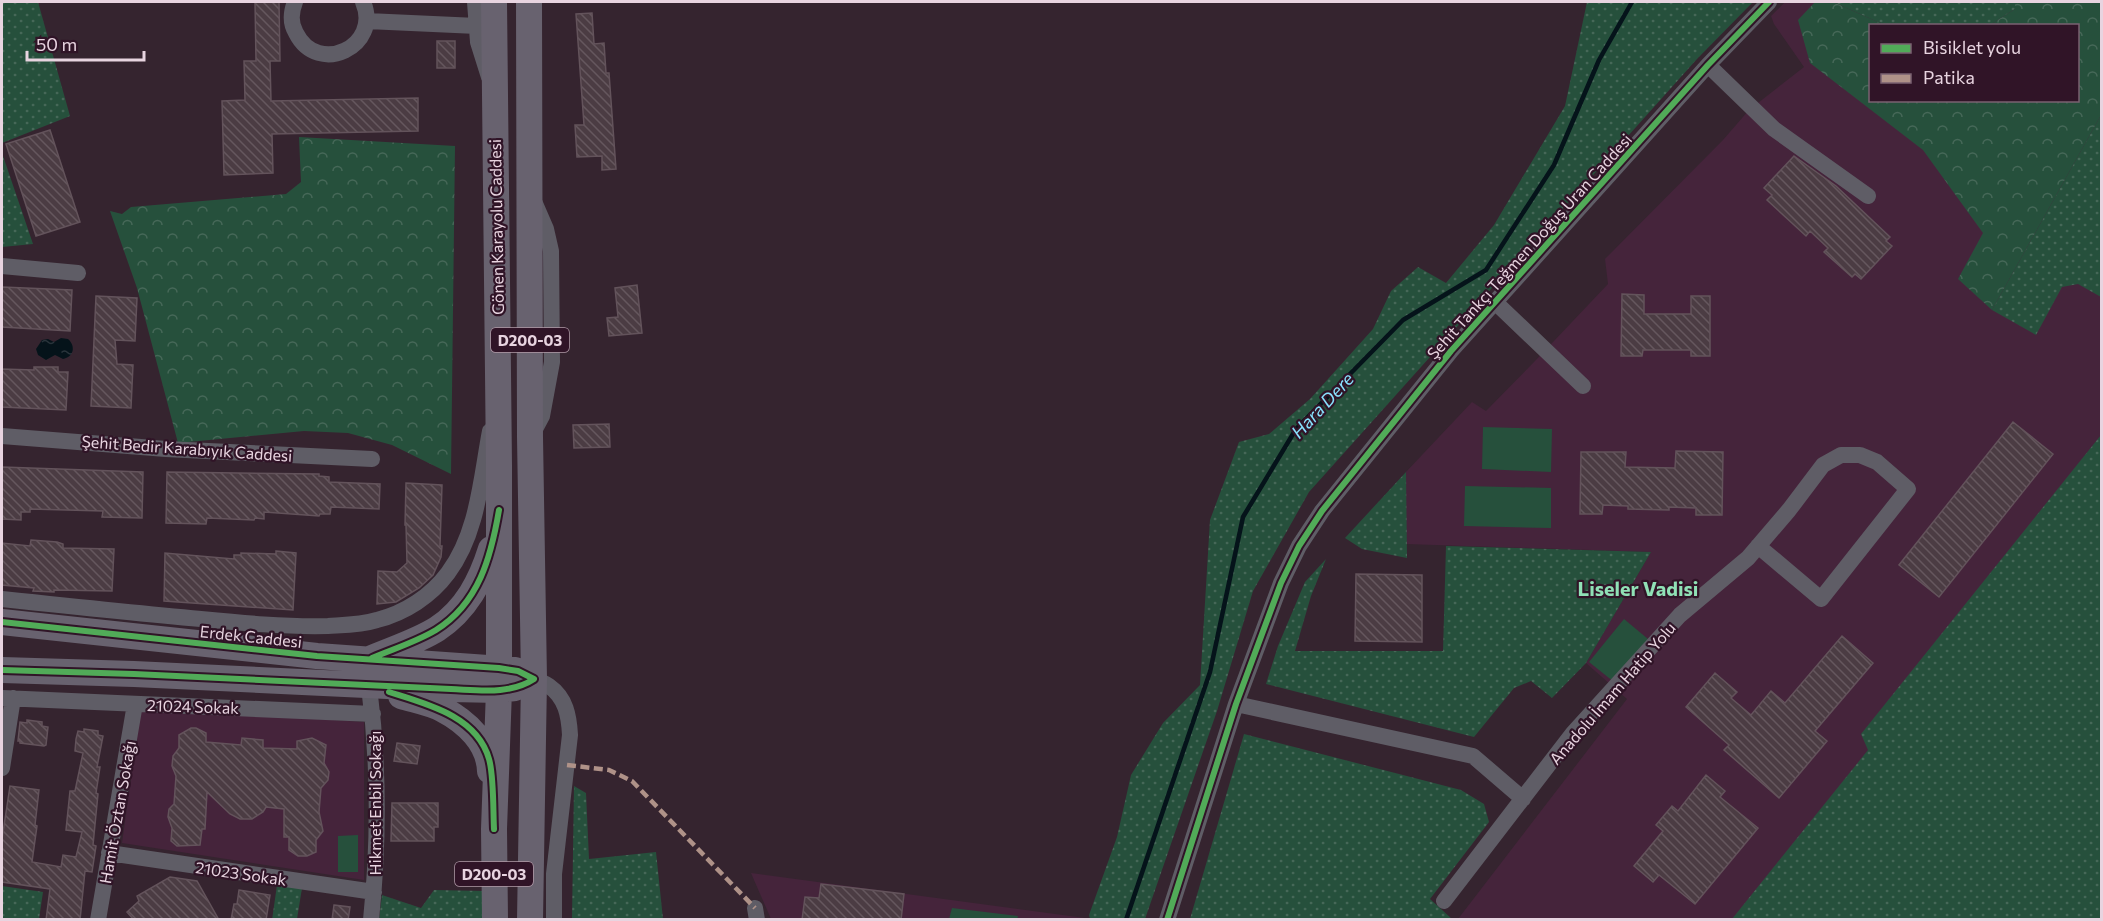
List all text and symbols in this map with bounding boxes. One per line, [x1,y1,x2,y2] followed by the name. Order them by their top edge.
[27,24,144,62] scale bar
[1869,24,2079,102] legend
[36,33,77,55] text: 50 m
[1923,36,2021,58] text: Bisiklet yolu
[1923,66,1975,88] text: Patika
[1423,129,1635,363] street label: Şehit Tankçı Teğmen Doğuş Uran Caddesi
[485,139,507,315] street label: Gönen Karayolu Caddesi
[491,328,569,352] road number: D200-03
[1286,367,1358,442] water label: Hara Dere
[81,431,293,465] street label: Şehit Bedir Karabıyık Caddesi
[1578,576,1698,600] district label: Liseler Vadisi
[1545,618,1679,768] street label: Anadolu İmam Hatip Yolu
[199,621,303,651] street label: Erdek Caddesi
[147,695,240,717] street label: 21024 Sokak
[365,731,384,875] street label: Hikmet Enbil Sokağı
[95,739,139,885] street label: Hamit Öztan Sokağı
[194,857,288,889] street label: 21023 Sokak
[455,862,533,886] road number: D200-03

